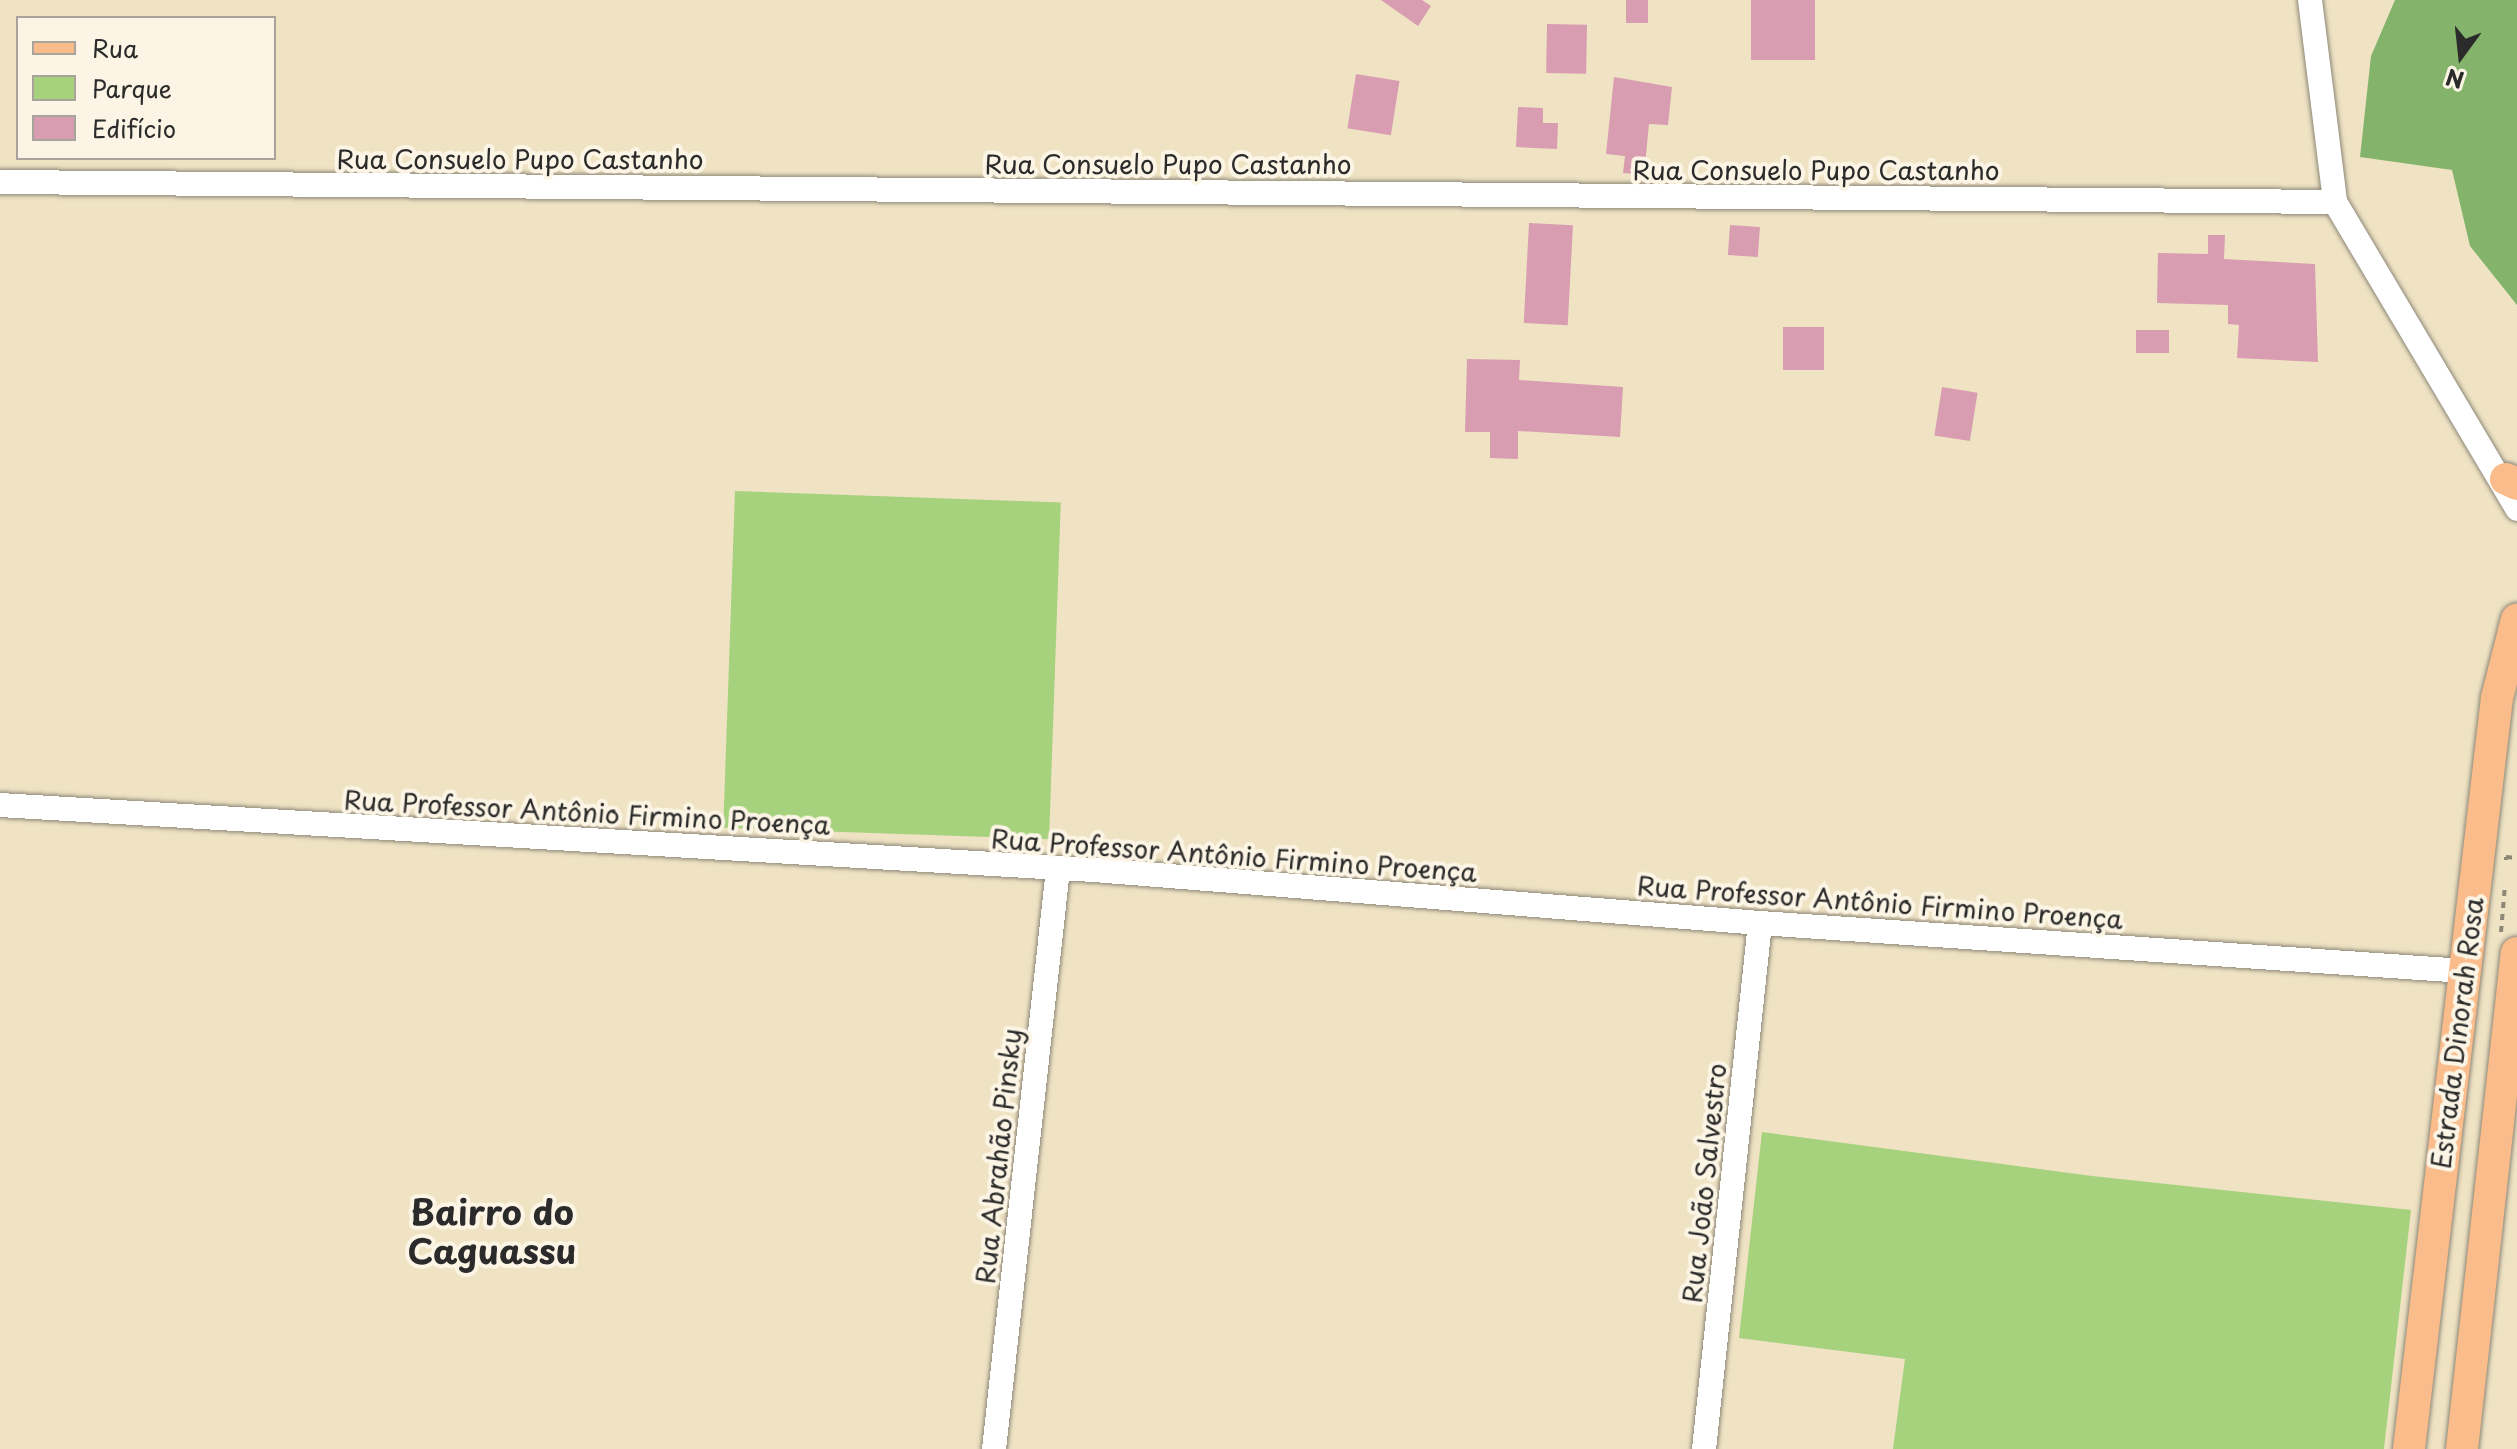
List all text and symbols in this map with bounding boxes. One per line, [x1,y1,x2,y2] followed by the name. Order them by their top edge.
[16,16,276,160] legend
[2421,16,2501,96] north arrow
[92,30,138,66] text: Rua
[2442,61,2467,98] text: N
[92,70,172,106] text: Parque
[92,110,176,146] text: Edifício
[335,143,705,175] street label: Rua Consuelo Pupo Castanho
[983,148,1353,180] street label: Rua Consuelo Pupo Castanho
[1631,154,2001,186] street label: Rua Consuelo Pupo Castanho
[341,784,833,840] street label: Rua Professor Antônio Firmino Proença
[988,822,1480,888] street label: Rua Professor Antônio Firmino Proença
[1634,869,2126,935] street label: Rua Professor Antônio Firmino Proença
[2425,895,2489,1171] street label: Estrada Dinorah Rosa
[969,1026,1027,1286] street label: Rua Abrahão Pinsky
[1676,1061,1732,1305] street label: Rua João Salvestro
[408,1191,576,1270] district label: Bairro do Caguassu

